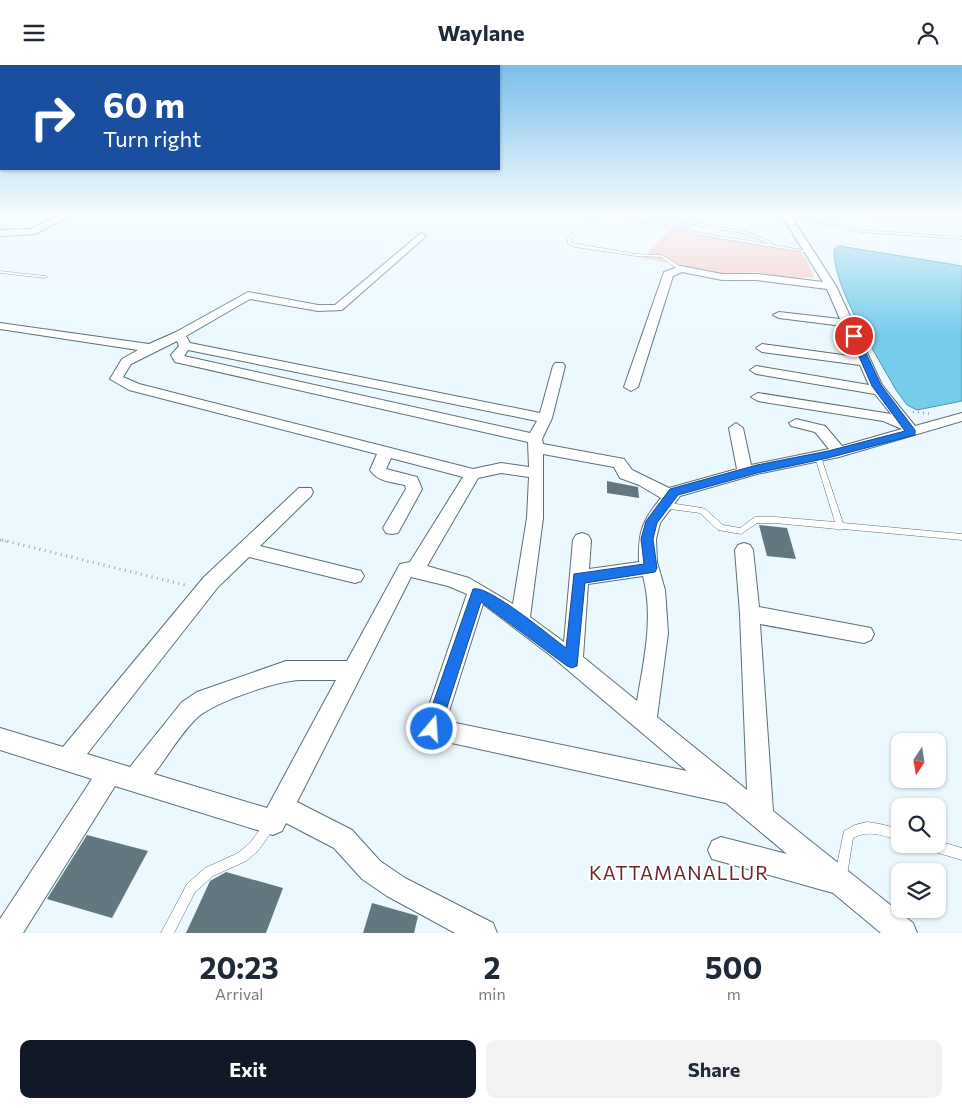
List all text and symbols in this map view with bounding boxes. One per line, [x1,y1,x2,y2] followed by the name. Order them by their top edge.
[20,19,48,47] icon: menu
[437,19,525,46] text: Waylane
[914,19,942,47] icon: person
[103,82,185,125] text: 60 m
[20,85,85,150] icon: right
[103,125,201,152] text: Turn right
[833,315,875,357] pin
[840,322,868,350] icon: arrive
[405,702,457,754] position arrow
[891,733,946,787] north arrow
[891,733,946,918] map controls
[891,798,946,853] button: search
[589,861,769,884] district label: KATTAMANALLUR
[891,863,946,918] button: layers
[200,948,279,985] text: 20:23
[483,948,501,985] text: 2
[705,948,762,985] text: 500
[215,984,263,1003] text: Arrival
[478,984,506,1003] text: min
[727,984,741,1003] text: m
[20,1040,476,1098] button: Exit
[486,1040,942,1098] button: Share

